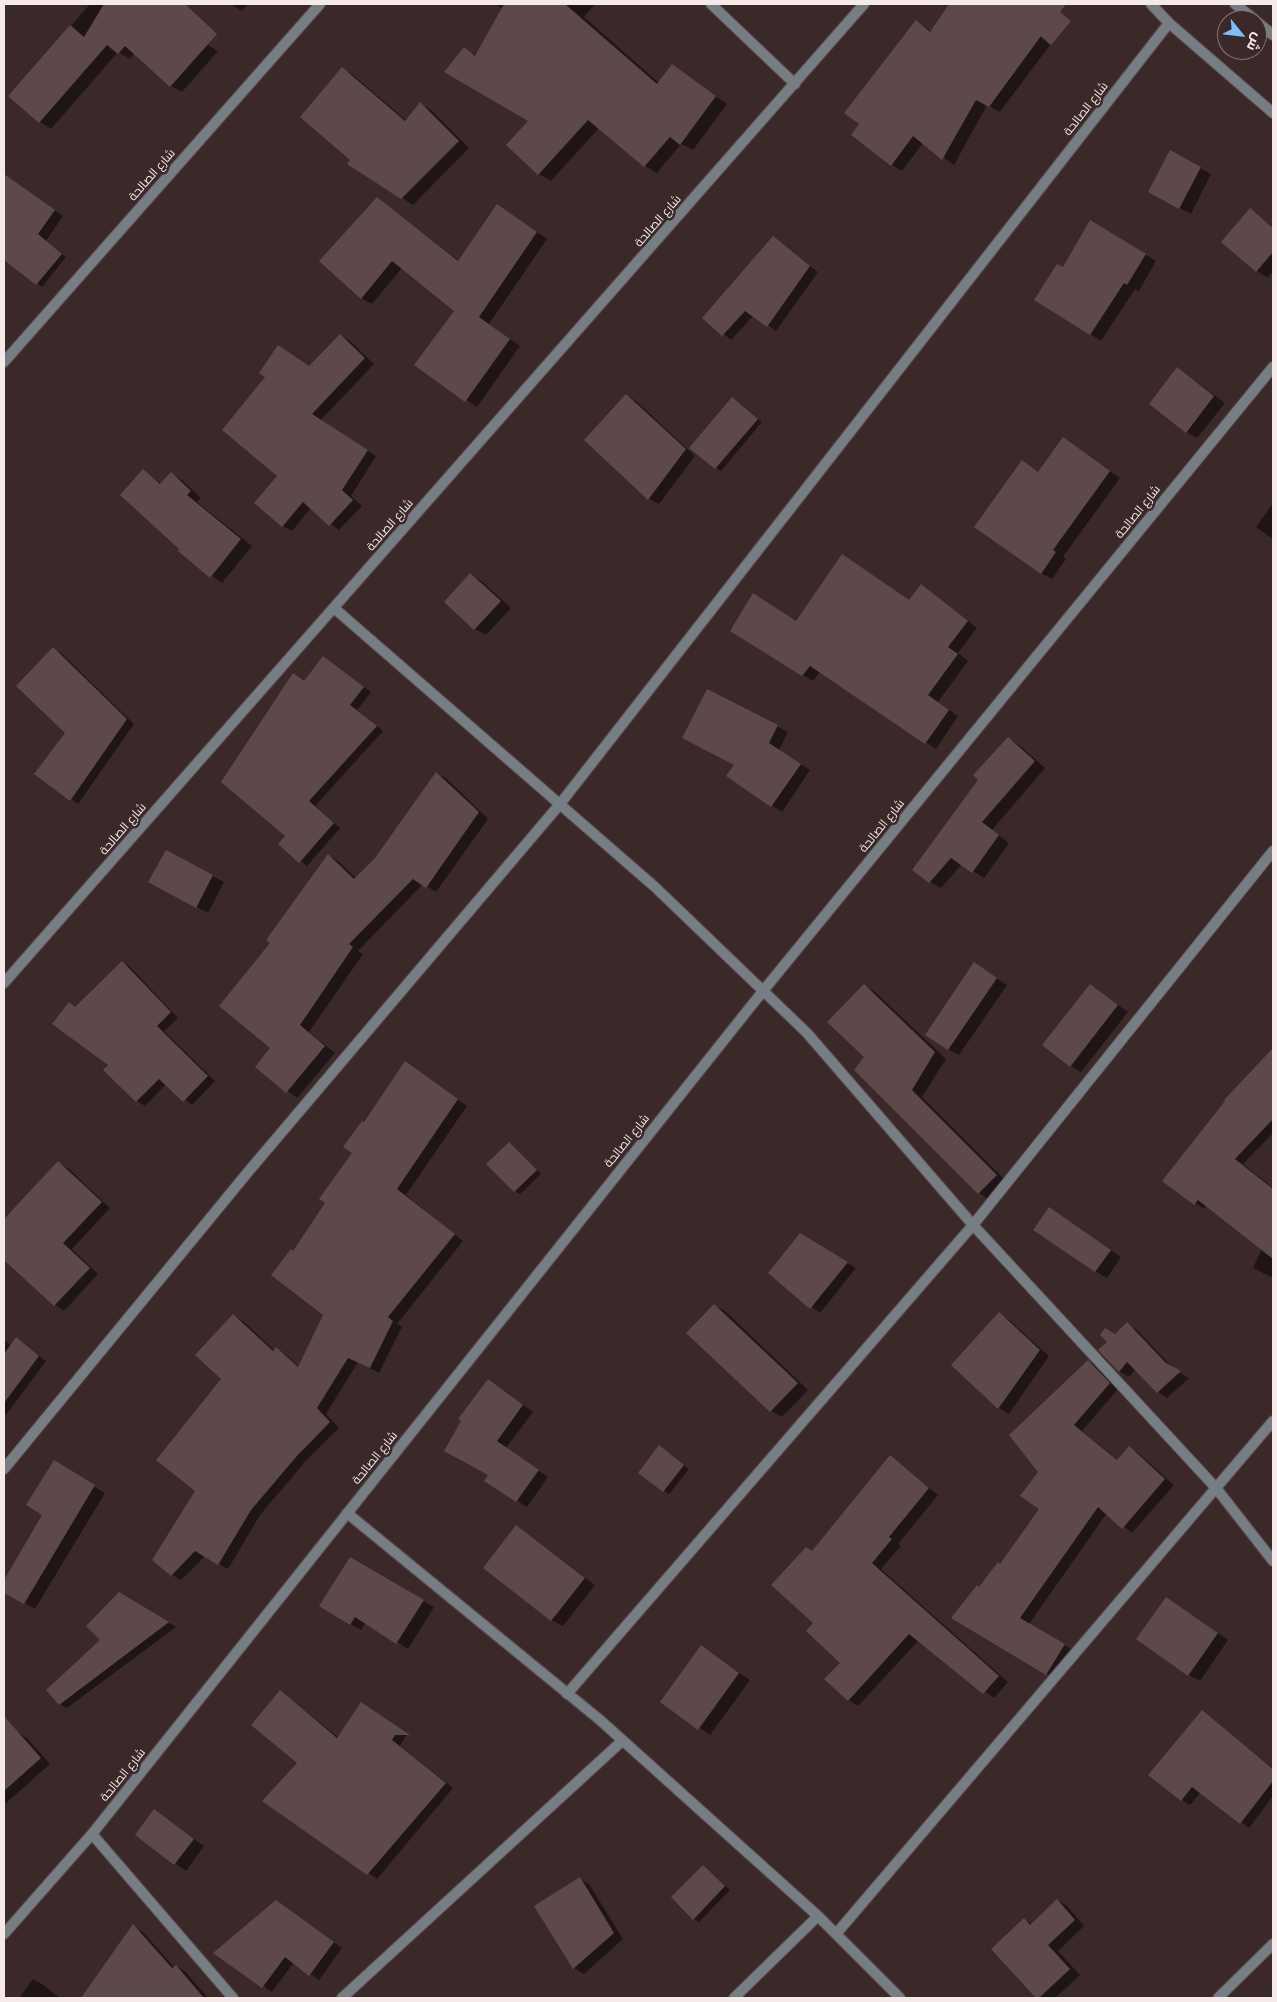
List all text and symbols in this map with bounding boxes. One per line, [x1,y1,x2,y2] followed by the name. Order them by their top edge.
[1217,10,1267,60] north arrow
[1243,30,1266,54] text: ش
[1061,79,1111,139] street label: شارع الصالحة
[126,146,178,204] street label: شارع الصالحة
[632,192,684,250] street label: شارع الصالحة
[1112,483,1164,541] street label: شارع الصالحة
[364,496,416,554] street label: شارع الصالحة
[856,797,908,855] street label: شارع الصالحة
[97,800,149,858] street label: شارع الصالحة
[601,1112,653,1170] street label: شارع الصالحة
[349,1429,401,1487] street label: شارع الصالحة
[97,1746,149,1804] street label: شارع الصالحة

